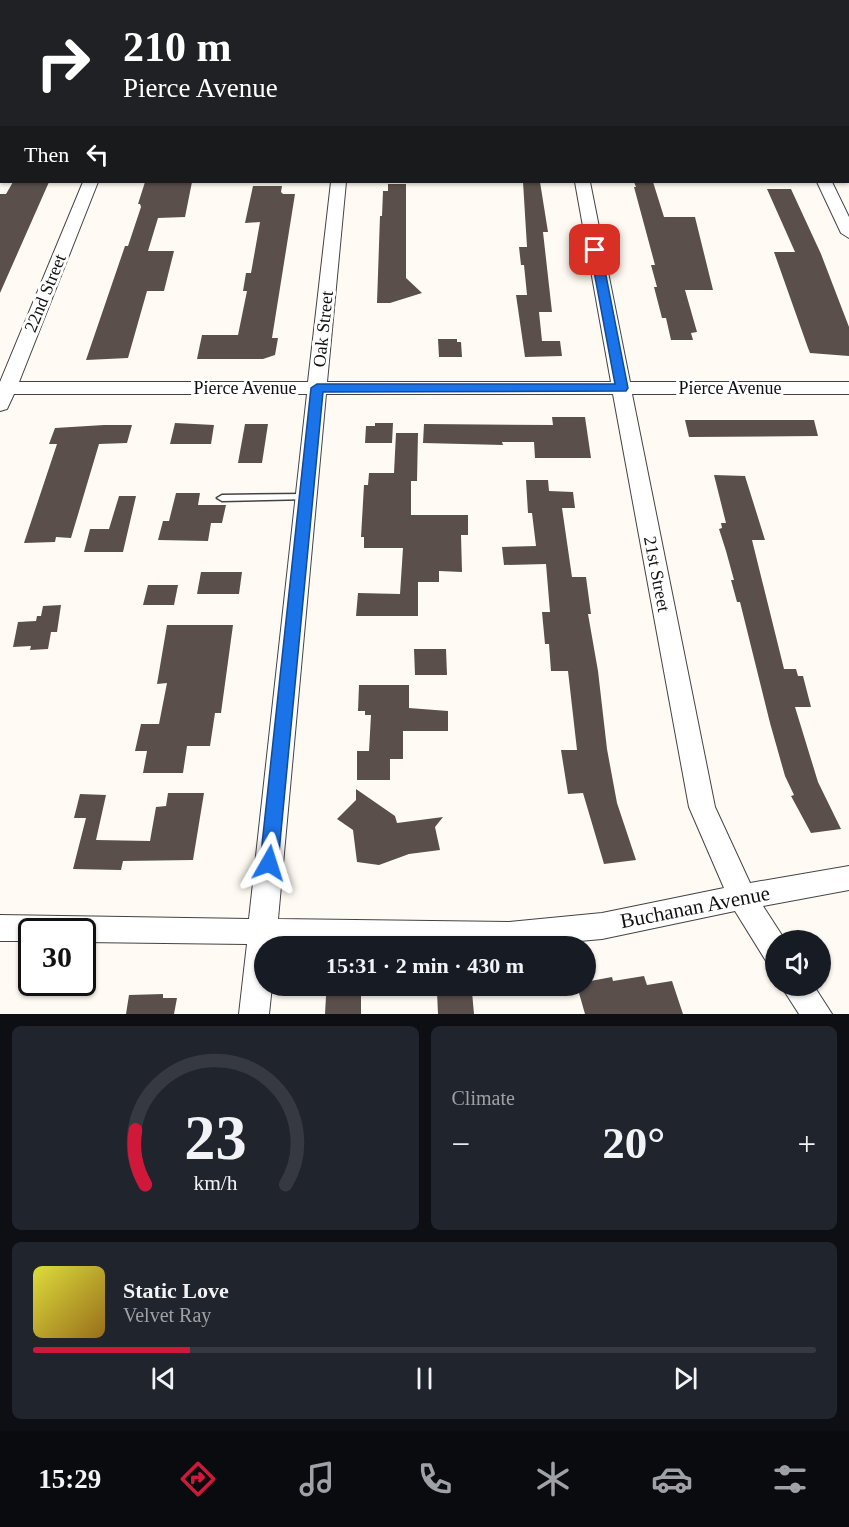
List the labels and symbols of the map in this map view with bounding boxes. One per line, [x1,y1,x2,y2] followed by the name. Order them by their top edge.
[569,224,620,275] pin
[20,251,70,335] street label: 22nd Street
[309,290,337,368] street label: Oak Street
[193,378,297,398] street label: Pierce Avenue
[678,378,782,398] street label: Pierce Avenue
[640,535,674,613] street label: 21st Street
[237,831,301,895] position arrow
[618,881,772,933] street label: Buchanan Avenue
[18,918,96,996] speed limit sign: 30

